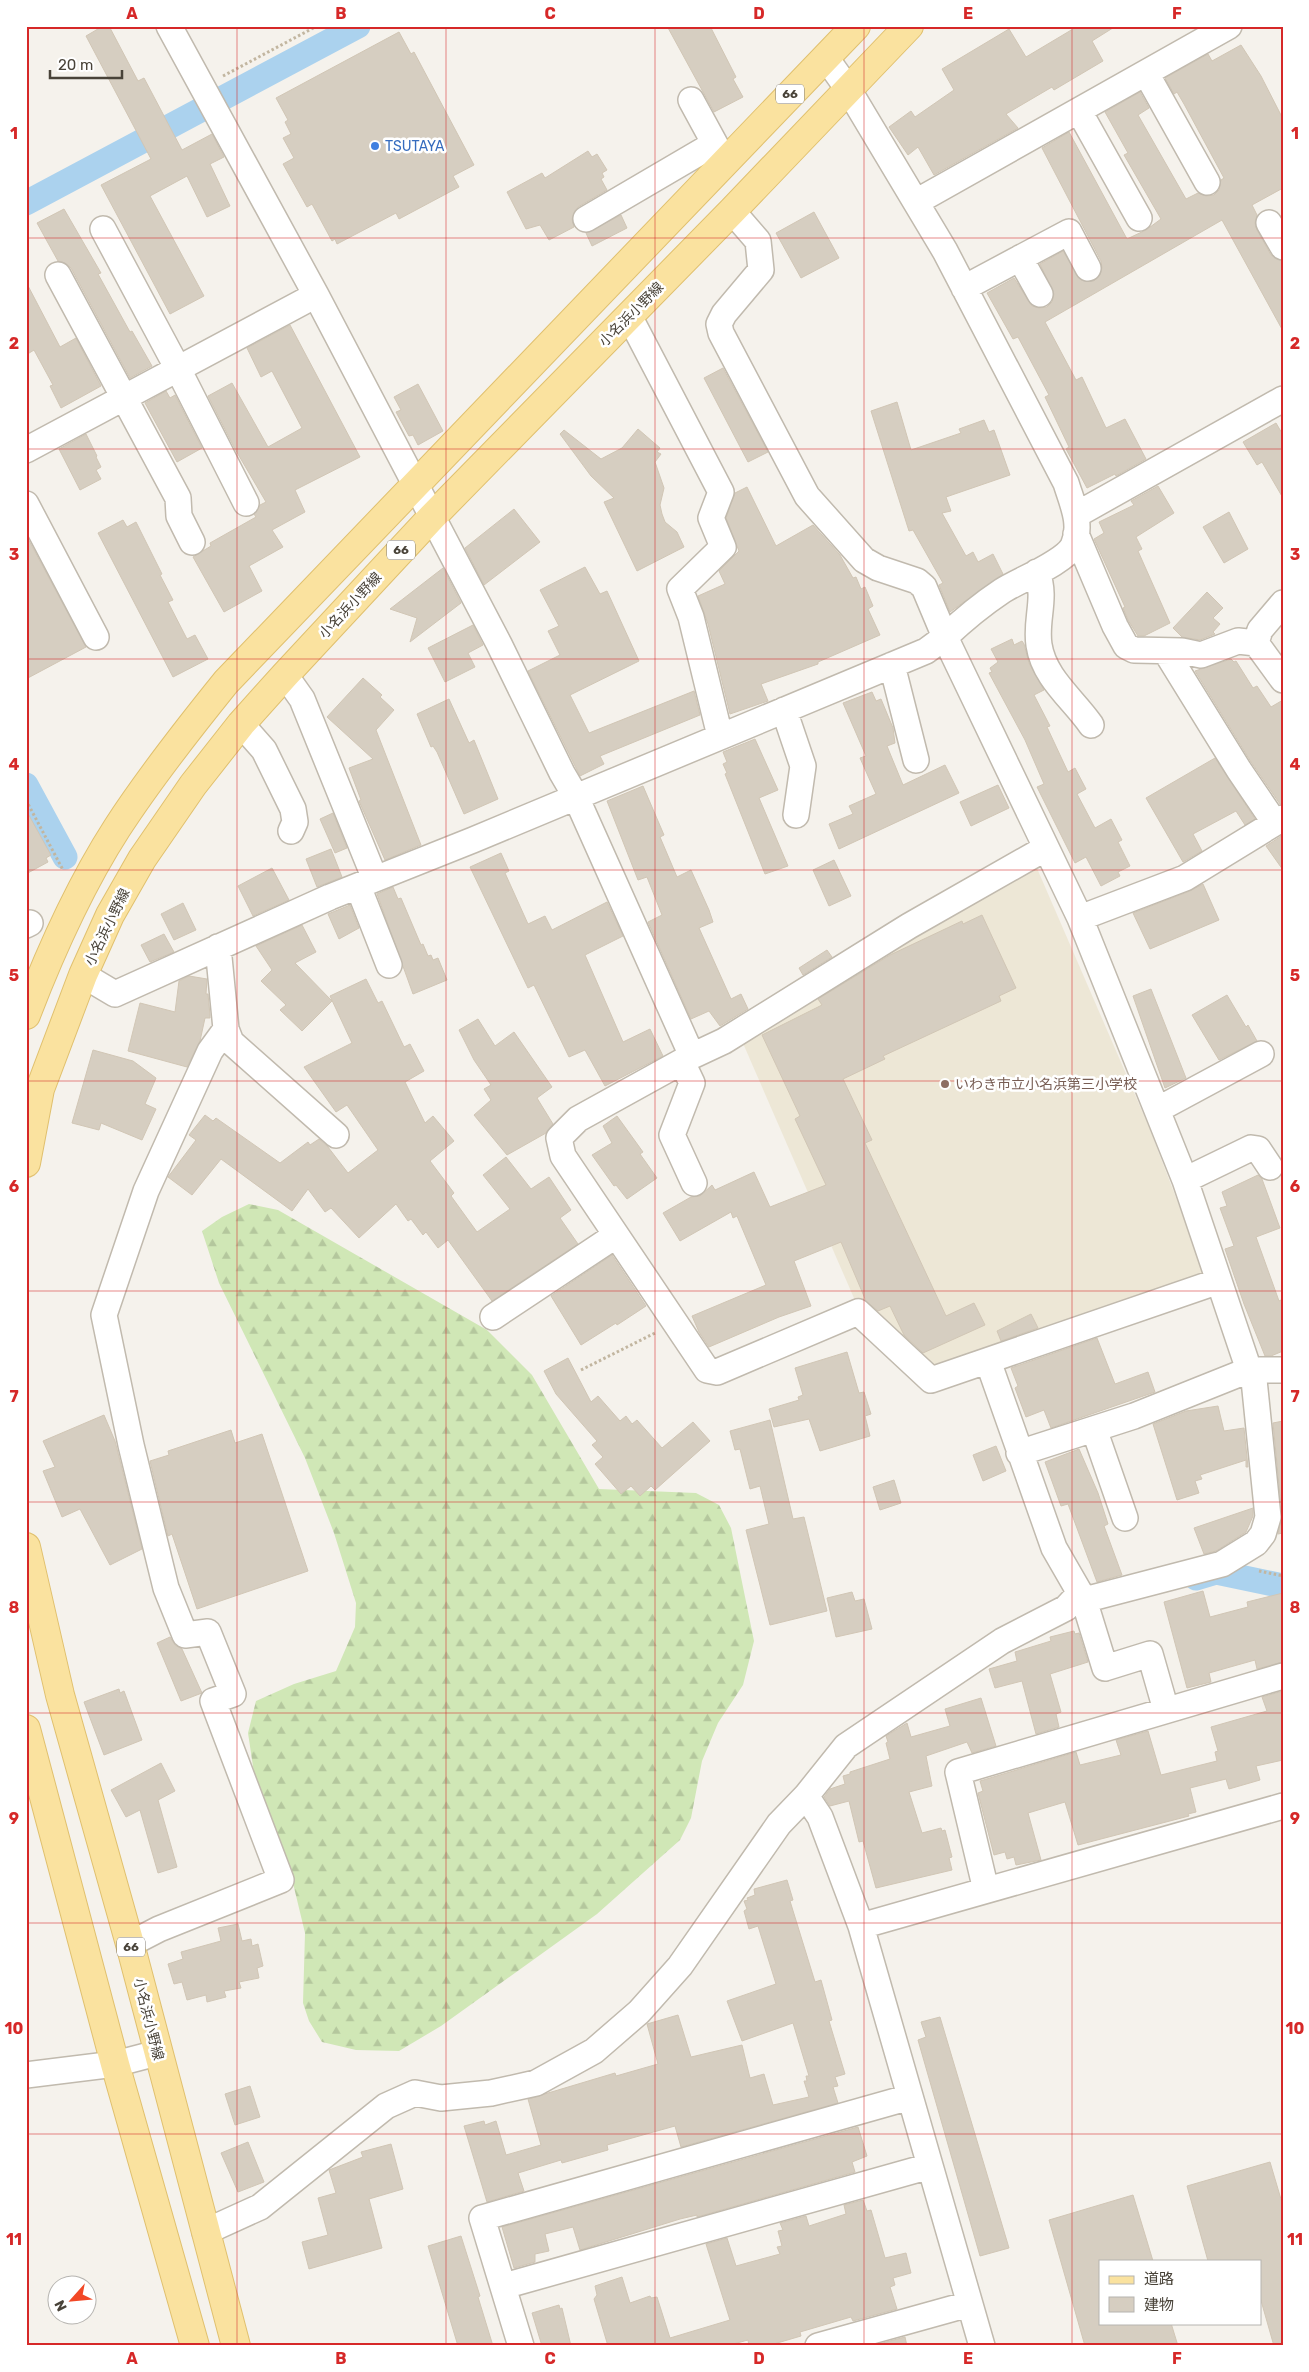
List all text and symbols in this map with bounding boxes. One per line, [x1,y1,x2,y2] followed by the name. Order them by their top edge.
[126,4,138,23] text: A
[335,4,347,23] text: B
[544,4,556,23] text: C
[753,4,765,23] text: D
[963,4,973,23] text: E
[1172,4,1182,23] text: F
[50,48,122,80] scale bar
[58,56,93,74] text: 20 m
[776,85,804,104] road number: 66
[10,124,18,143] text: 1
[1291,124,1299,143] text: 1
[385,138,445,155] place label: TSUTAYA
[369,140,381,152] marker: TSUTAYA
[596,279,667,350] street label: 小名浜小野線
[9,334,19,353] text: 2
[1290,334,1300,353] text: 2
[387,540,415,560] road number: 66
[9,545,19,564] text: 3
[1290,545,1300,564] text: 3
[316,569,385,642] street label: 小名浜小野線
[9,755,20,774] text: 4
[1290,755,1301,774] text: 4
[81,886,134,969] street label: 小名浜小野線
[9,966,19,985] text: 5
[1290,966,1300,985] text: 5
[955,1076,1137,1093] place label: いわき市立小名浜第三小学校
[939,1078,951,1090] marker: いわき市立小名浜第三小学校
[9,1177,19,1196] text: 6
[1290,1177,1300,1196] text: 6
[9,1387,19,1406] text: 7
[1290,1387,1300,1406] text: 7
[9,1598,20,1617] text: 8
[1290,1598,1301,1617] text: 8
[9,1809,19,1828] text: 9
[1290,1809,1300,1828] text: 9
[117,1938,145,1956] road number: 66
[130,1976,167,2062] street label: 小名浜小野線
[5,2019,24,2038] text: 10
[1286,2019,1305,2038] text: 10
[6,2230,22,2249] text: 11
[1287,2230,1303,2249] text: 11
[1099,2260,1262,2324] legend
[1144,2270,1174,2288] text: 道路
[48,2274,98,2324] north arrow
[1144,2296,1174,2314] text: 建物
[51,2297,71,2314] text: N
[126,2349,138,2368] text: A
[335,2349,347,2368] text: B
[544,2349,556,2368] text: C
[753,2349,765,2368] text: D
[963,2349,973,2368] text: E
[1172,2349,1182,2368] text: F

